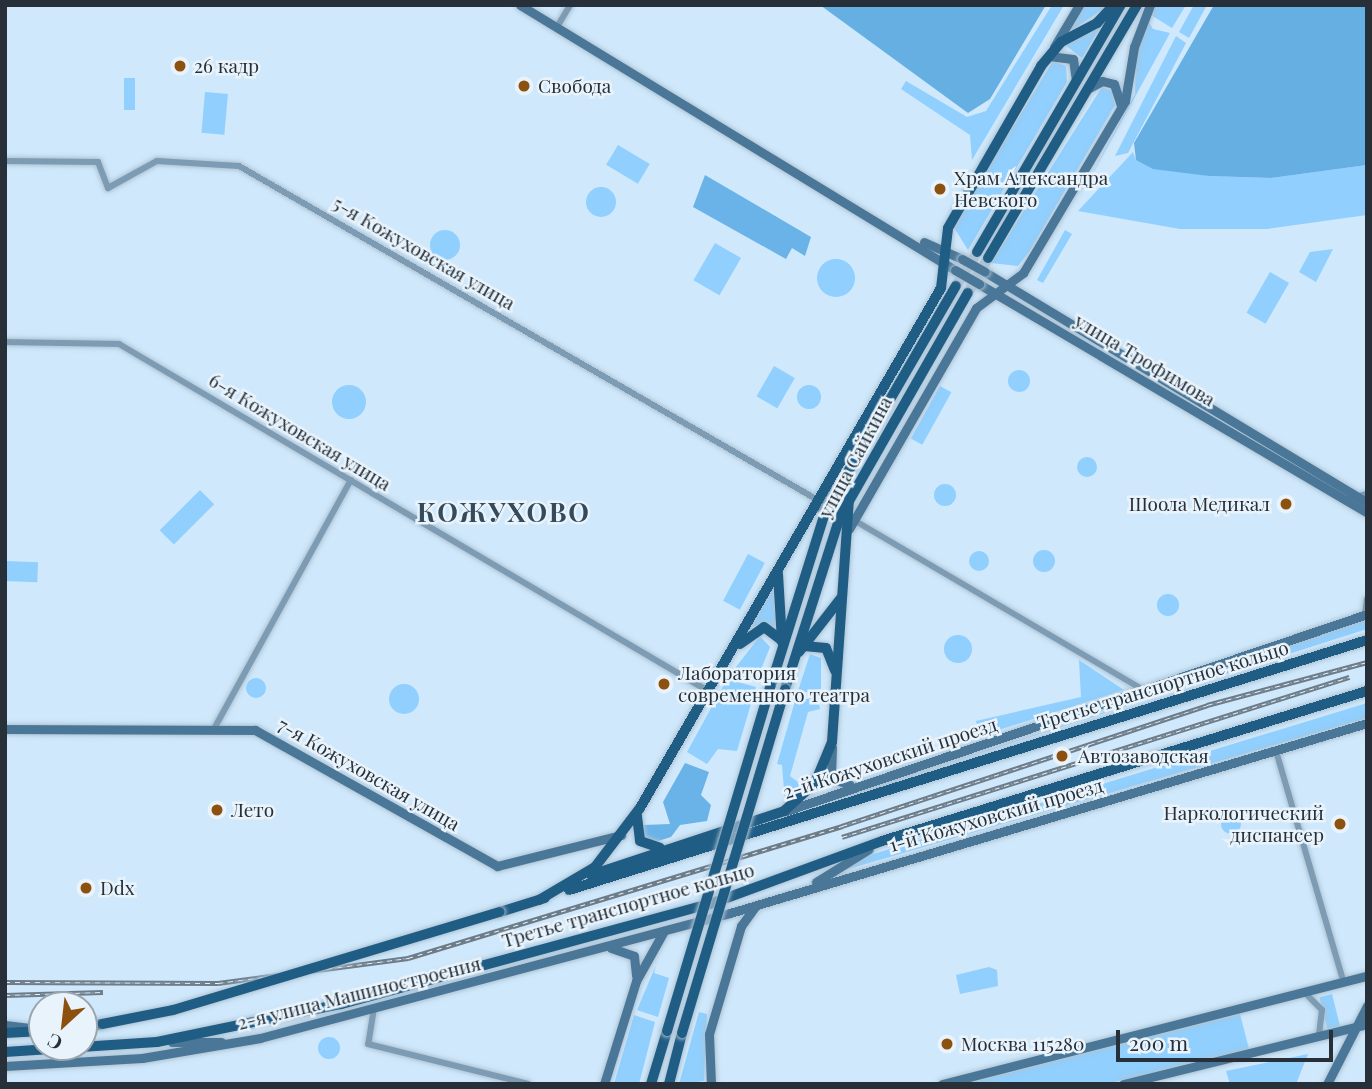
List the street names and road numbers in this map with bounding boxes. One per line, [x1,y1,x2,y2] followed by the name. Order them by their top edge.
[329,192,519,314] street label: 5-я Кожуховская улица
[1071,309,1219,411] street label: улица Трофимова
[205,369,395,495] street label: 6-я Кожуховская улица
[813,392,897,522] street label: улица Сайкина
[1035,636,1291,734] street label: Третье транспортное кольцо
[274,713,464,835] street label: 7-я Кожуховская улица
[780,713,1000,803] street label: 2-й Кожуховский проезд
[887,774,1105,856] street label: 1-й Кожуховский проезд
[499,858,757,952] street label: Третье транспортное кольцо
[235,952,483,1034] street label: 2-я улица Машиностроения

